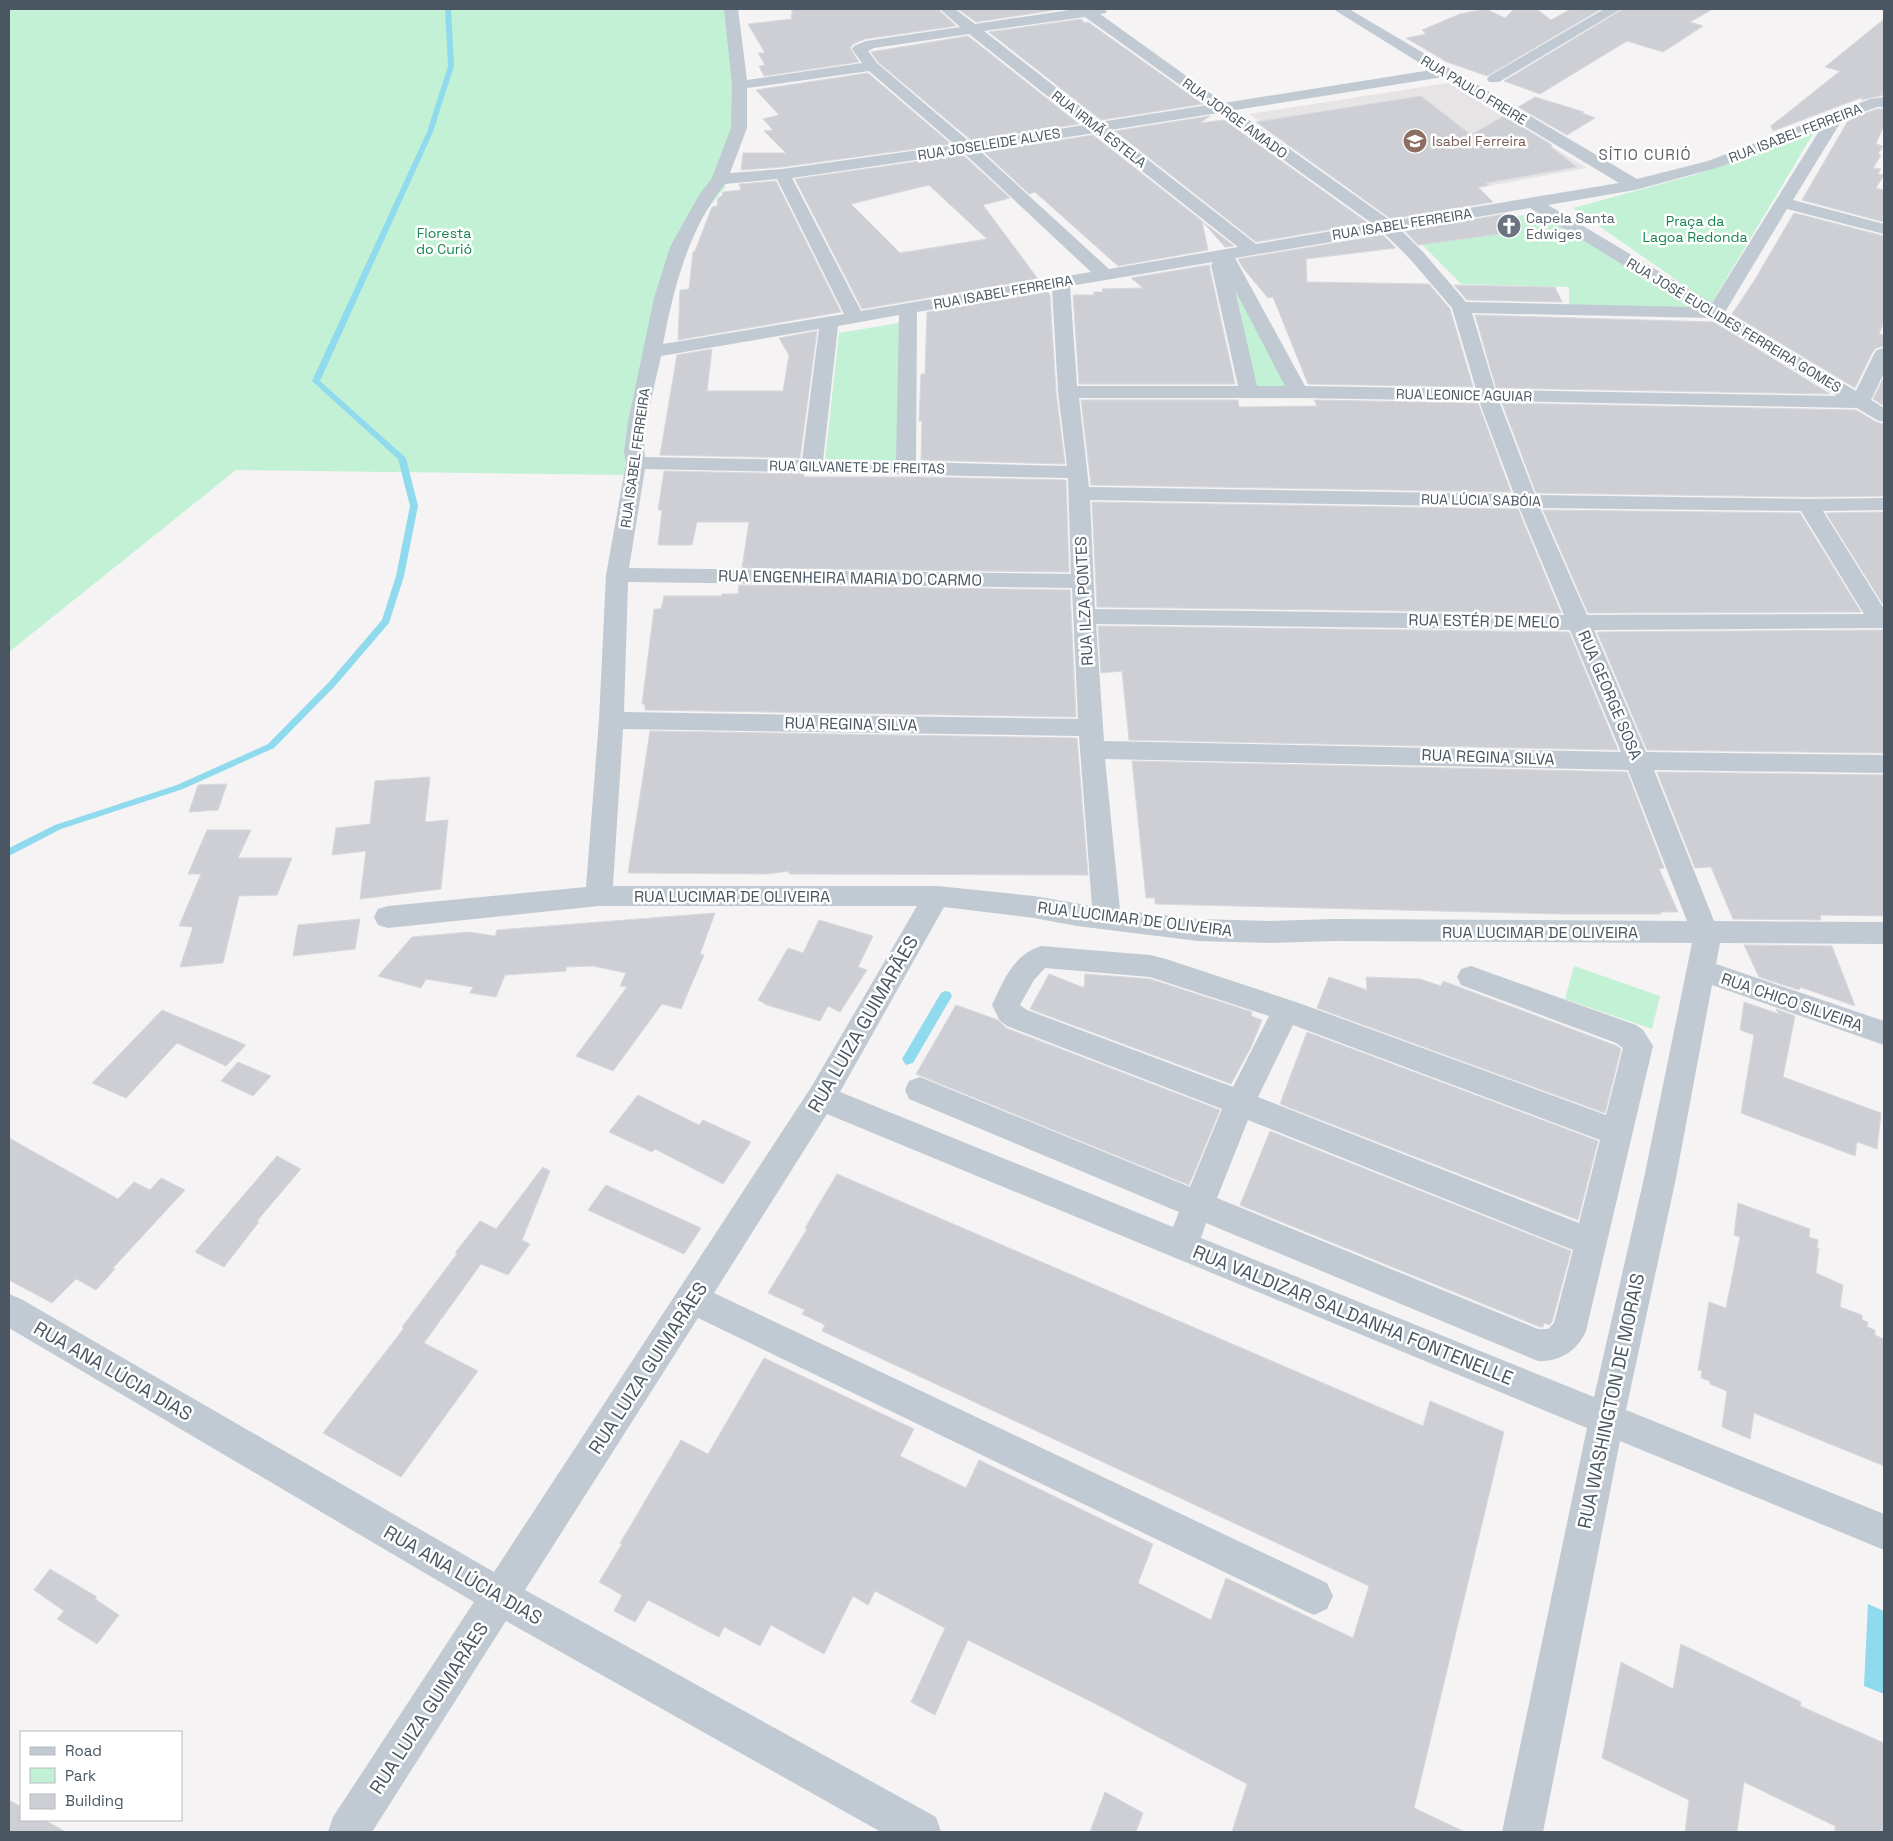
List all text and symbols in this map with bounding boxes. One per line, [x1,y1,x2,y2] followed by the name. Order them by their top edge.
[1418,51,1530,129] street label: RUA PAULO FREIRE
[1179,74,1291,162] street label: RUA JORGE AMADO
[1048,86,1150,172] street label: RUA IRMÃ ESTELA
[1726,99,1864,167] street label: RUA ISABEL FERREIRA
[916,124,1062,164] street label: RUA JOSELEIDE ALVES
[1402,128,1428,154] school or university icon: Isabel Ferreira
[1432,132,1526,150] place label: Isabel Ferreira
[1598,145,1692,164] district label: SÍTIO CURIÓ
[1331,204,1473,244] street label: RUA ISABEL FERREIRA
[1526,209,1615,243] place label: Capela Santa Edwiges
[1642,212,1748,246] park label: Praça da Lagoa Redonda
[1496,213,1522,239] church icon: Capela Santa Edwiges
[416,224,472,258] park label: Floresta do Curió
[1624,254,1844,396] street label: RUA JOSÉ EUCLIDES FERREIRA GOMES
[932,271,1074,313] street label: RUA ISABEL FERREIRA
[1396,385,1533,405] street label: RUA LEONICE AGUIAR
[616,387,654,529] street label: RUA ISABEL FERREIRA
[769,456,945,478] street label: RUA GILVANETE DE FREITAS
[1421,490,1541,510] street label: RUA LÚCIA SABÓIA
[1070,536,1098,666] street label: RUA ILZA PONTES
[718,565,982,591] street label: RUA ENGENHEIRA MARIA DO CARMO
[1408,609,1560,633] street label: RUA ESTÉR DE MELO
[1573,627,1647,763] street label: RUA GEORGE SOSA
[784,712,918,736] street label: RUA REGINA SILVA
[1421,744,1555,770] street label: RUA REGINA SILVA
[634,886,830,907] street label: RUA LUCIMAR DE OLIVEIRA
[1036,897,1234,941] street label: RUA LUCIMAR DE OLIVEIRA
[1442,922,1638,943] street label: RUA LUCIMAR DE OLIVEIRA
[802,931,924,1117] street label: RUA LUIZA GUIMARÃES
[1718,968,1866,1036] street label: RUA CHICO SILVEIRA
[1189,1239,1517,1391] street label: RUA VALDIZAR SALDANHA FONTENELLE
[1572,1271,1650,1531] street label: RUA WASHINGTON DE MORAIS
[583,1277,713,1459] street label: RUA LUIZA GUIMARÃES
[29,1315,197,1427] street label: RUA ANA LÚCIA DIAS
[379,1519,547,1631] street label: RUA ANA LÚCIA DIAS
[364,1617,494,1799] street label: RUA LUIZA GUIMARÃES
[20,1731,182,1821] legend
[65,1741,102,1760] text: Road
[65,1766,96,1785] text: Park
[65,1791,124,1810] text: Building

